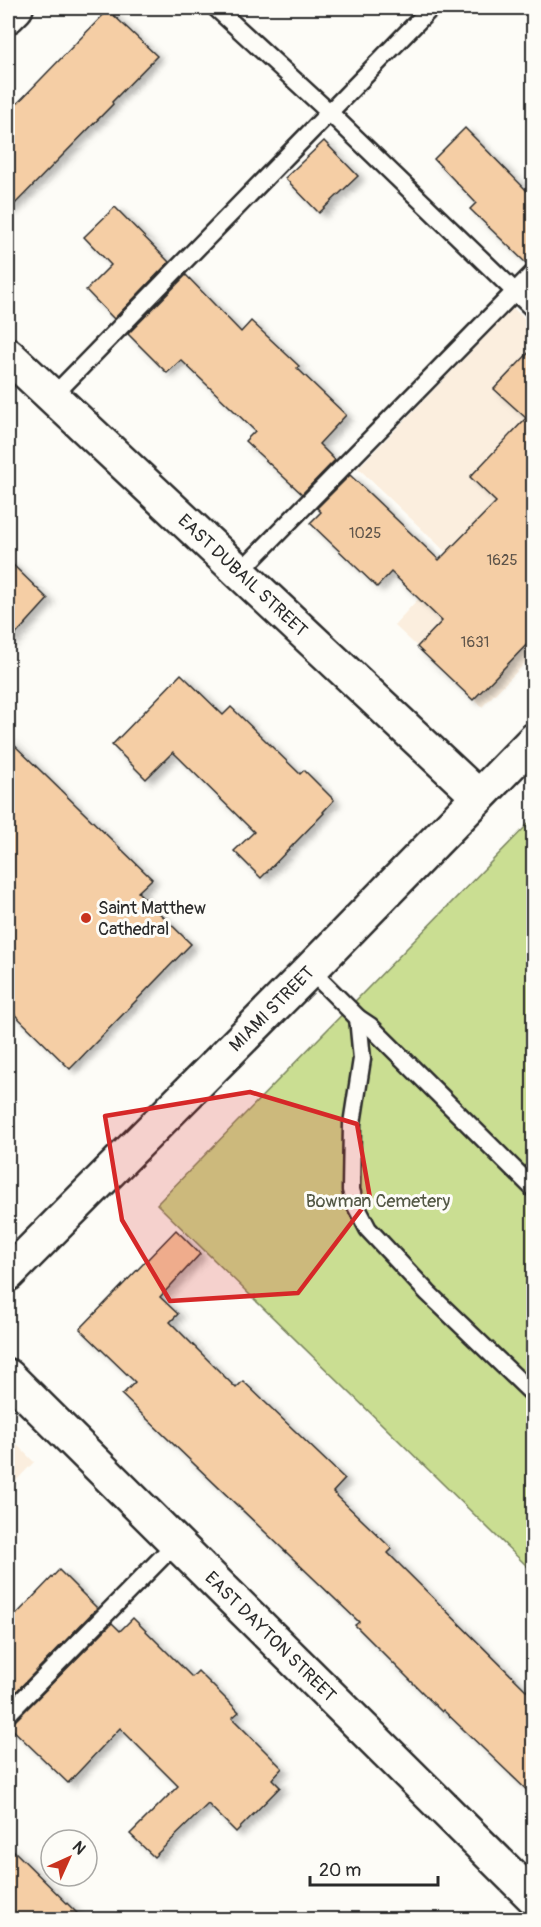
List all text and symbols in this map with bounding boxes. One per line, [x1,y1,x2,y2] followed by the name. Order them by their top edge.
[173,509,312,642] street label: EAST DUBAIL STREET
[349,524,381,543] house number: 1025
[486,551,518,570] house number: 1625
[461,633,489,652] house number: 1631
[98,897,206,941] place label: Saint Matthew Cathedral
[79,911,93,925] marker: Saint Matthew Cathedral
[224,961,319,1056] street label: MIAMI STREET
[306,1190,451,1213] park label: Bowman Cemetery
[200,1566,341,1707] street label: EAST DAYTON STREET
[39,1828,99,1888] north arrow
[68,1837,90,1859] text: N
[310,1849,438,1887] scale bar
[319,1859,361,1882] text: 20 m

